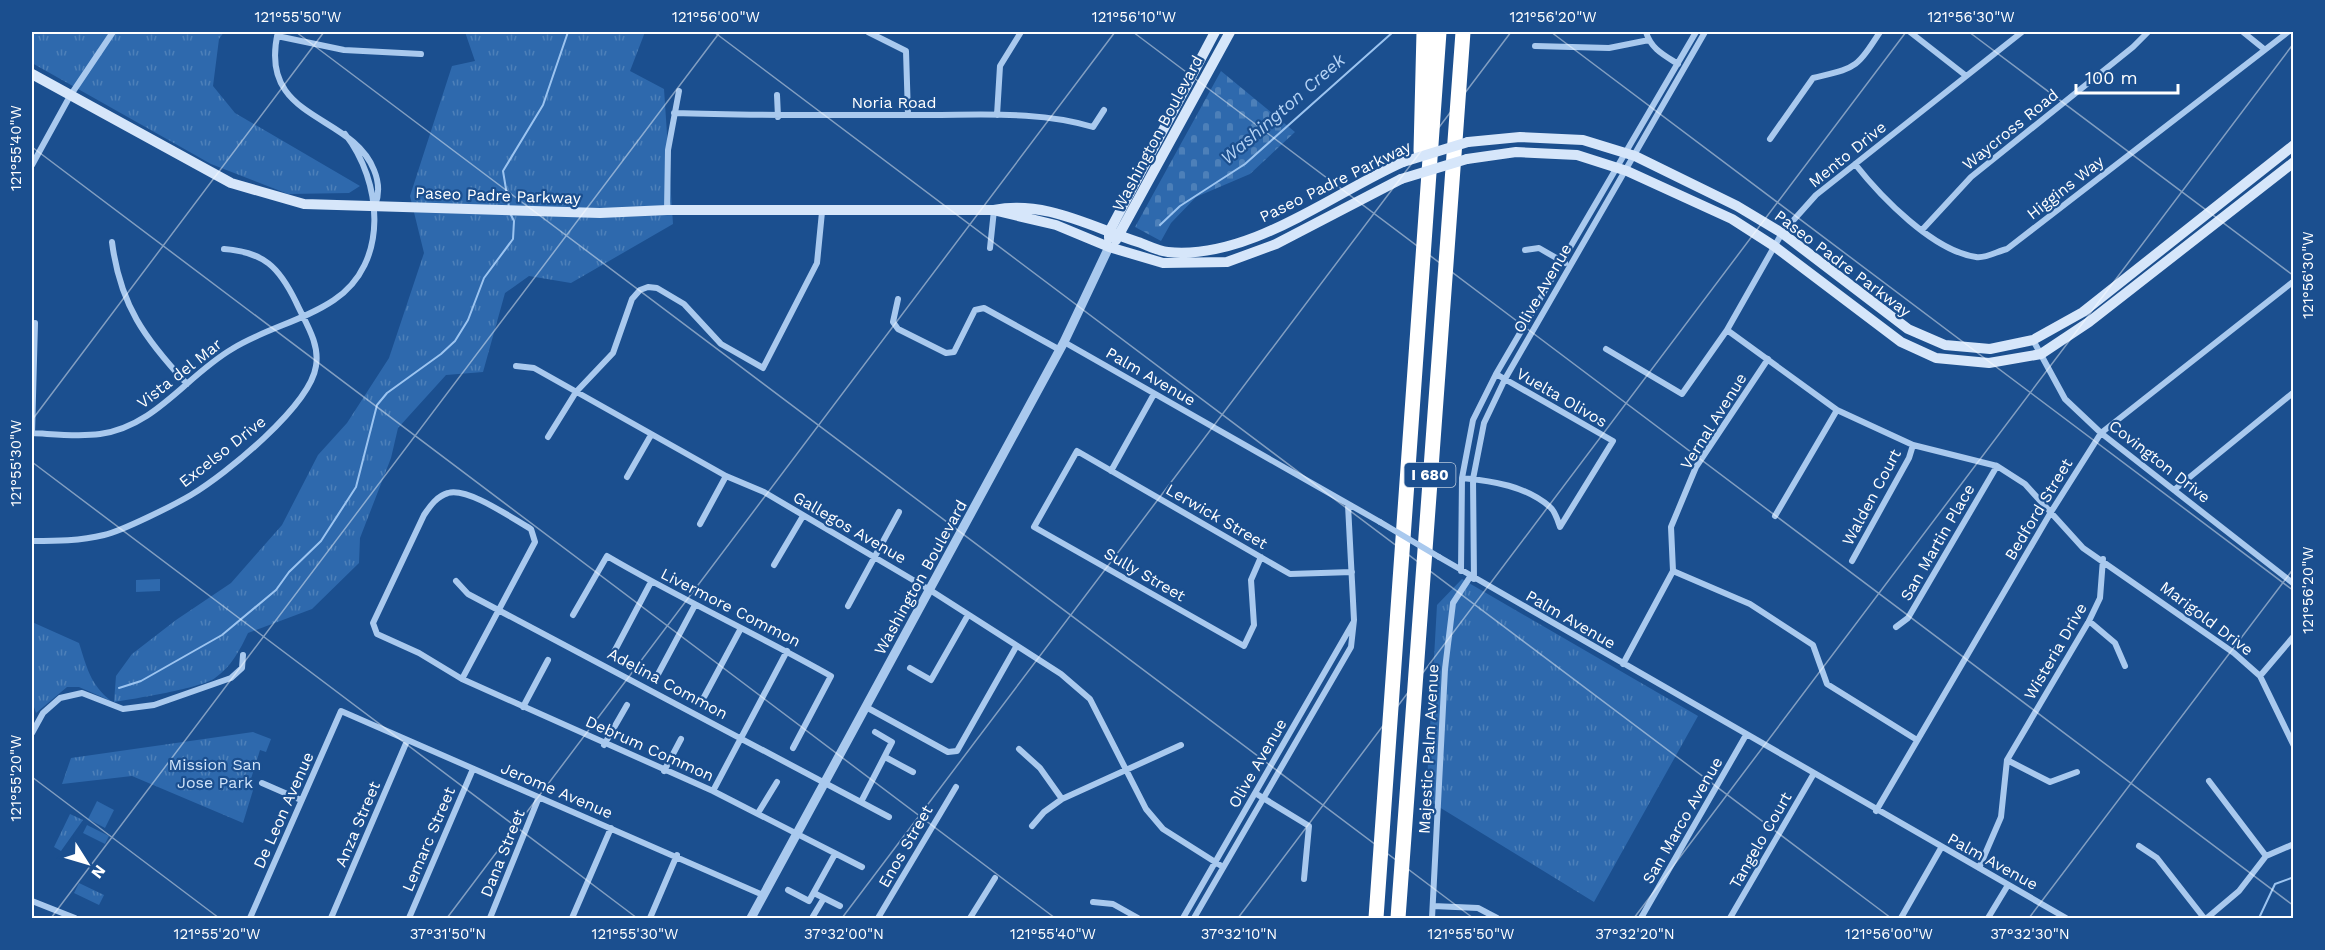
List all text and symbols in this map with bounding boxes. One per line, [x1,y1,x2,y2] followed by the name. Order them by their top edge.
[255,8,341,26] text: 121°55'50"W
[672,8,760,26] text: 121°56'00"W
[1092,8,1176,26] text: 121°56'10"W
[1509,8,1597,26] text: 121°56'20"W
[1927,8,2015,26] text: 121°56'30"W
[1216,48,1350,168] water label: Washington Creek
[1108,52,1207,214] street label: Washington Boulevard
[2076,57,2178,95] scale bar
[2085,67,2138,88] text: 100 m
[1959,85,2062,174] street label: Waycross Road
[851,93,937,112] street label: Noria Road
[7,105,25,191] text: 121°55'40"W
[1805,117,1890,191] street label: Mento Drive
[1257,136,1415,226] street label: Paseo Padre Parkway
[2023,151,2108,223] street label: Higgins Way
[415,183,582,208] street label: Paseo Padre Parkway
[1771,206,1915,321] street label: Paseo Padre Parkway
[2299,231,2317,319] text: 121°56'30"W
[1509,240,1576,336] street label: Olive Avenue
[133,334,226,412] street label: Vista del Mar
[1103,343,1199,410] street label: Palm Avenue
[1513,364,1611,431] street label: Vuelta Olivos
[1676,370,1751,473] street label: Vernal Avenue
[175,412,269,491] street label: Excelso Drive
[2105,416,2214,507] street label: Covington Drive
[7,420,25,506] text: 121°55'30"W
[1838,445,1905,549] street label: Walden Court
[2001,455,2076,564] street label: Bedford Street
[1404,463,1456,487] road number: I 680
[1163,480,1271,553] street label: Lerwick Street
[1896,481,1979,604] street label: San Martin Place
[790,487,910,568] street label: Gallegos Avenue
[870,497,971,658] street label: Washington Boulevard
[1101,543,1189,606] street label: Sully Street
[2299,546,2317,634] text: 121°56'20"W
[658,564,804,651] street label: Livermore Common
[2156,577,2257,660] street label: Marigold Drive
[1523,586,1619,653] street label: Palm Avenue
[2020,599,2091,703] street label: Wisteria Drive
[604,644,731,723] street label: Adelina Common
[1415,663,1442,835] street label: Majestic Palm Avenue
[583,712,717,785] street label: Debrum Common
[1224,715,1291,811] street label: Olive Avenue
[7,735,25,821] text: 121°55'20"W
[249,749,318,871] street label: De Leon Avenue
[1638,753,1727,887] street label: San Marco Avenue
[168,755,262,792] park label: Mission San Jose Park
[498,758,616,823] street label: Jerome Avenue
[331,778,384,870] street label: Anza Street
[398,784,459,894] street label: Lemarc Street
[1725,789,1796,892] street label: Tangelo Court
[874,802,937,891] street label: Enos Street
[476,806,529,900] street label: Dana Street
[1944,829,2041,894] street label: Palm Avenue
[57,833,117,893] north arrow
[87,861,110,882] text: N
[174,925,260,943] text: 121°55'20"W
[410,925,486,943] text: 37°31'50"N
[592,925,678,943] text: 121°55'30"W
[804,925,884,943] text: 37°32'00"N
[1010,925,1096,943] text: 121°55'40"W
[1201,925,1277,943] text: 37°32'10"N
[1428,925,1514,943] text: 121°55'50"W
[1595,925,1675,943] text: 37°32'20"N
[1845,925,1933,943] text: 121°56'00"W
[1990,925,2070,943] text: 37°32'30"N

